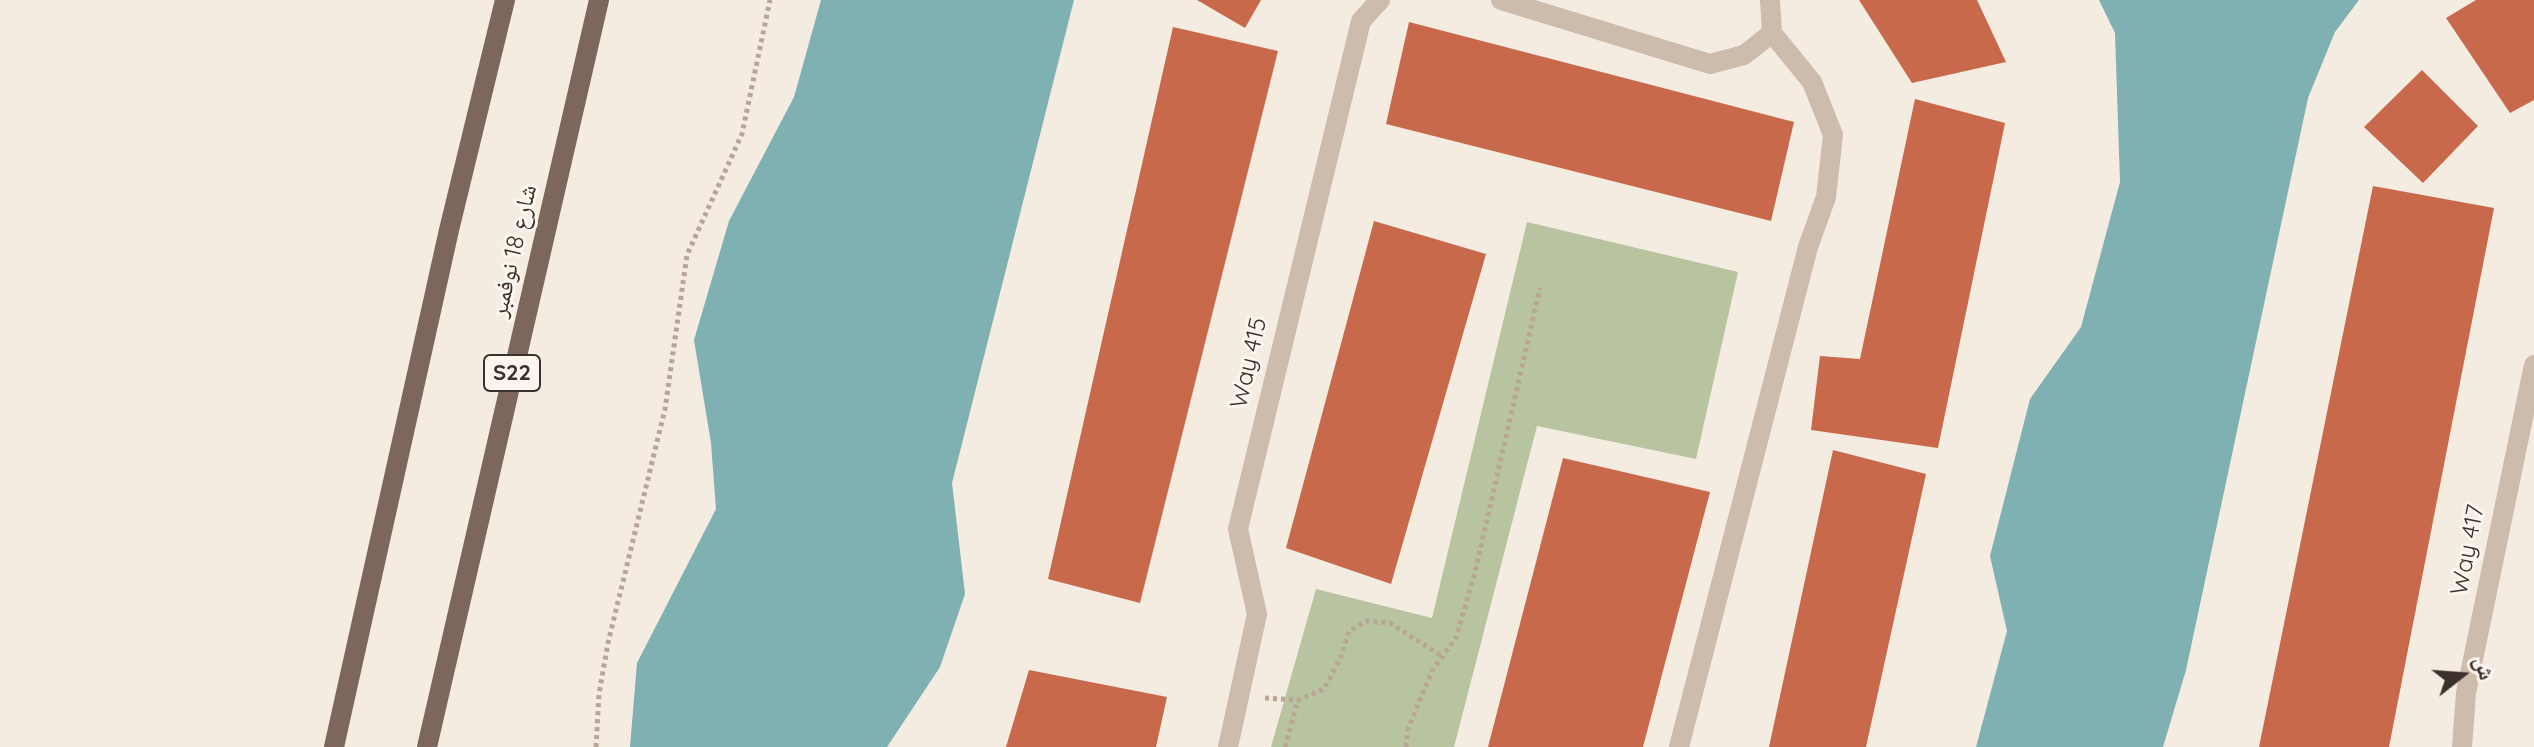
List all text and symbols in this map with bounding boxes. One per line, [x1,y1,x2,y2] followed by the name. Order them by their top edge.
[485,182,543,320] street label: شارع 18 نوفمبر
[1225,315,1273,411] street label: Way 415
[484,355,540,391] road number: S22
[2445,502,2491,598] street label: Way 417
[2422,635,2502,715] north arrow
[2468,653,2502,683] text: ش

